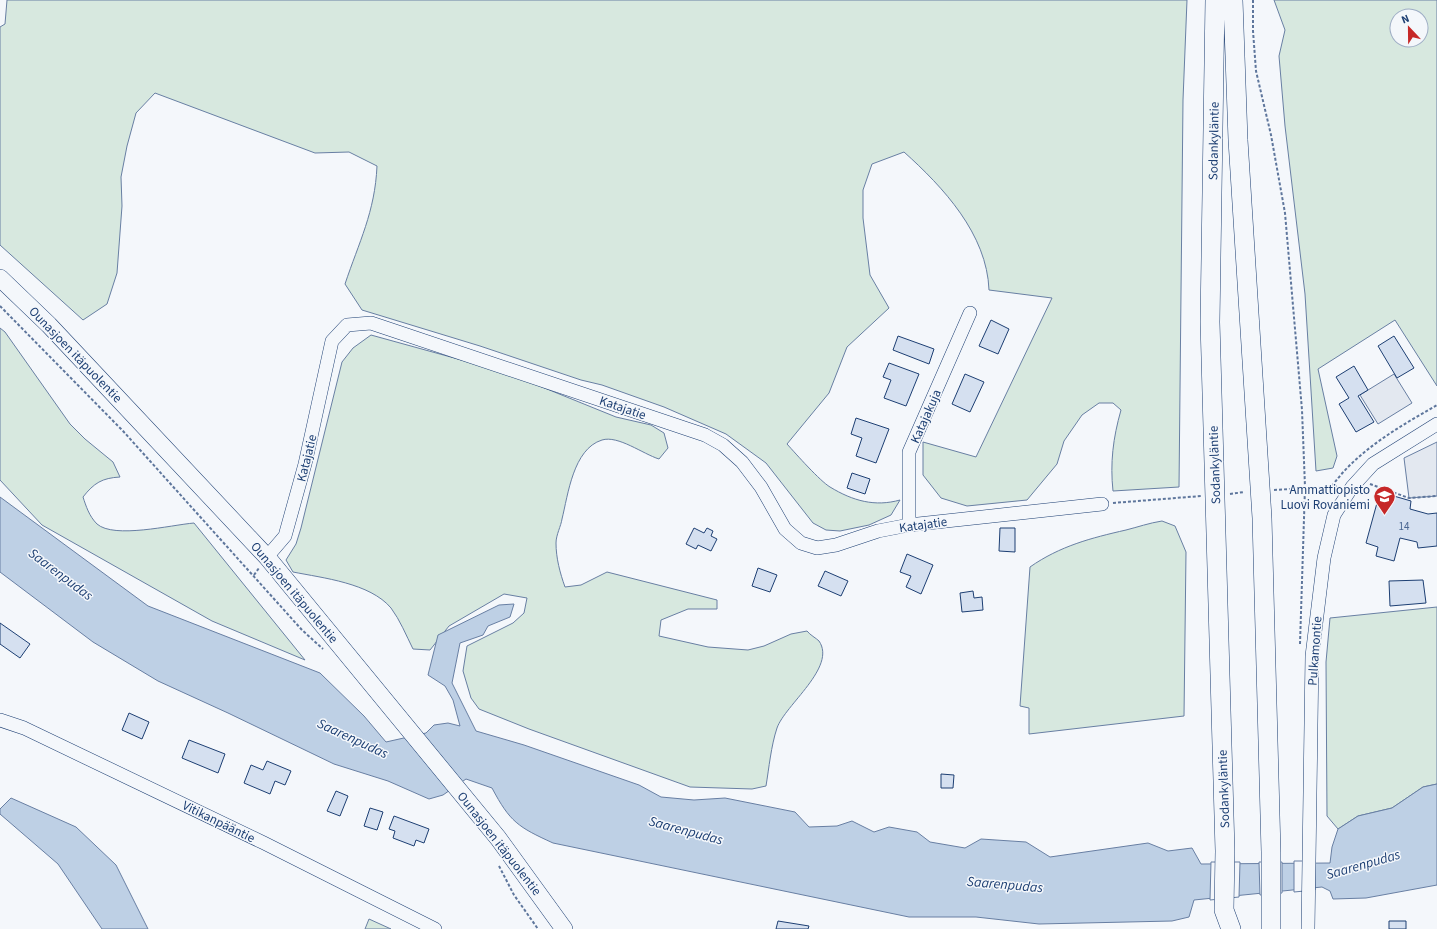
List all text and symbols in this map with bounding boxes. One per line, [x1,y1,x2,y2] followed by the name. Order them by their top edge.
[1389,8,1429,48] north arrow
[1399,11,1412,28] text: N
[1204,102,1224,180] street label: Sodankyläntie
[25,303,126,407] street label: Ounasjoen itäpuolentie
[906,387,946,446] street label: Katajakuja
[597,392,648,424] street label: Katajatie
[1205,425,1225,504] street label: Sodankyläntie
[292,433,322,484] street label: Katajatie
[1281,481,1370,514] place label: Ammattiopisto Luovi Rovaniemi
[1372,483,1398,516] school or university icon: Ammattiopisto Luovi Rovaniemi
[898,513,948,537] street label: Katajatie
[1399,519,1410,534] house number: 14
[246,538,342,647] street label: Ounasjoen itäpuolentie
[24,544,97,606] water label: Saarenpudas
[1304,616,1326,686] street label: Pulkamontie
[314,714,392,764] water label: Saarenpudas
[1214,749,1234,828] street label: Sodankyläntie
[453,788,546,899] street label: Ounasjoen itäpuolentie
[179,797,258,847] street label: Vitikanpääntie
[646,811,726,851] water label: Saarenpudas
[1324,845,1403,885] water label: Saarenpudas
[966,872,1044,898] water label: Saarenpudas

